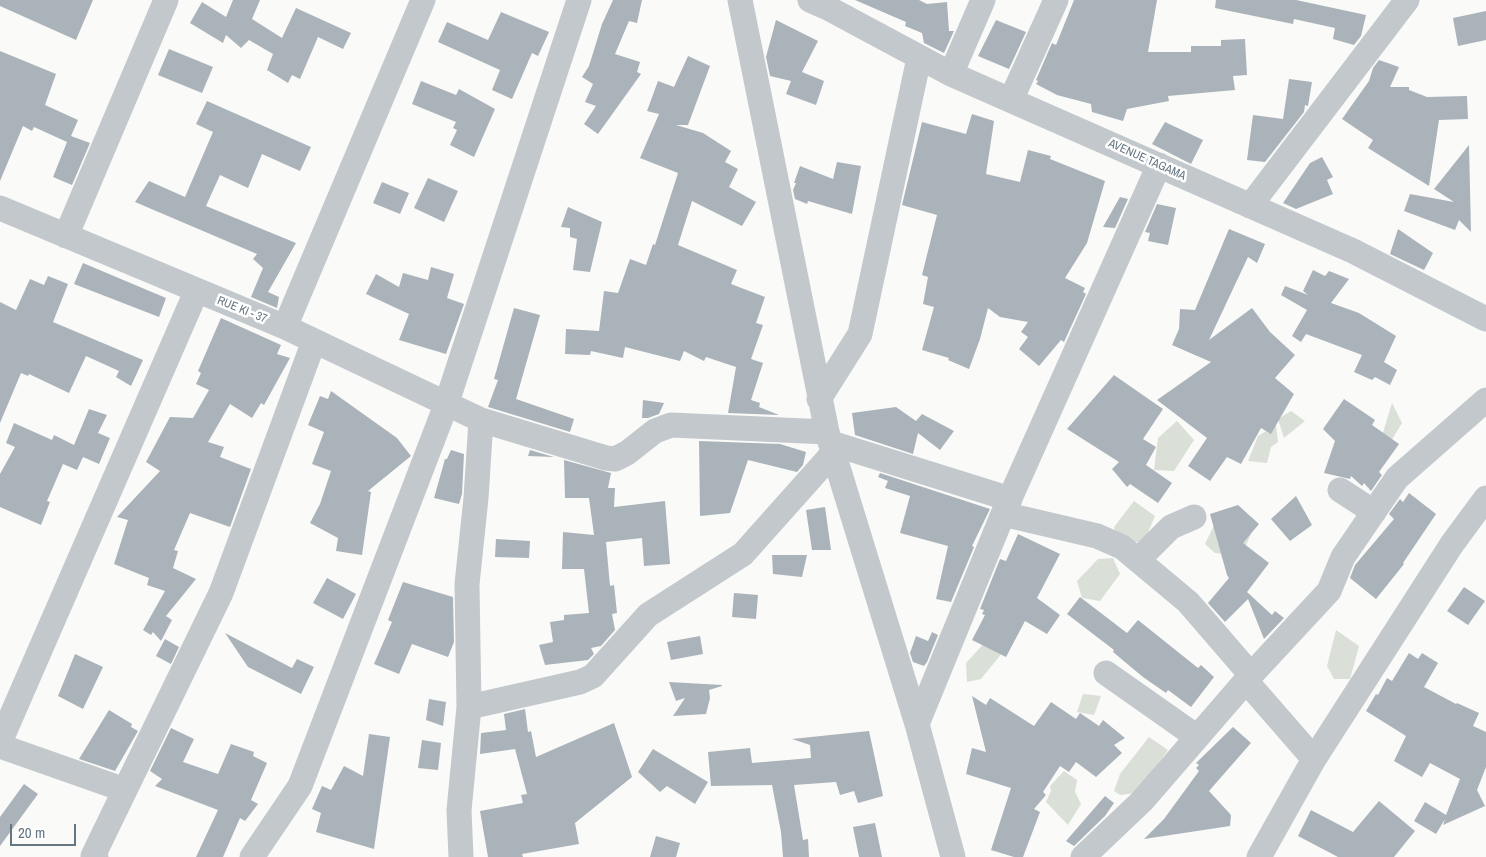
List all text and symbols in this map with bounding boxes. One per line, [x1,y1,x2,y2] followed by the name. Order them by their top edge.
[1106,136,1188,184] street label: AVENUE TAGAMA
[215,293,269,327] street label: RUE KI - 37
[12,814,79,846] scale bar
[18,822,45,843] text: 20 m

